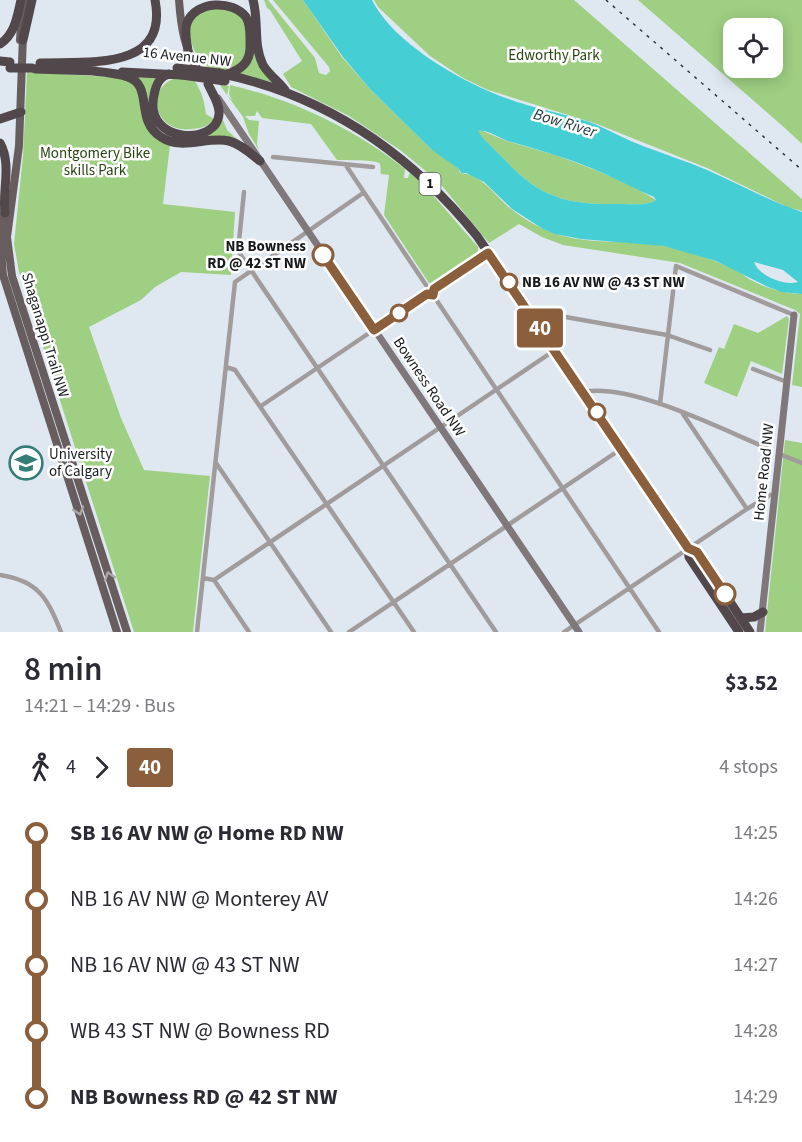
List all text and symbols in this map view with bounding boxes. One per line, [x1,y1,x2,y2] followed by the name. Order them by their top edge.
[723,18,783,78] map controls
[723,18,783,78] button: locate
[142,42,232,72] street label: 16 Avenue NW
[508,45,600,66] park label: Edworthy Park
[531,103,601,143] water label: Bow River
[40,143,150,181] park label: Montgomery Bike skills Park
[420,173,440,195] road number: 1
[207,236,306,274] place label: NB Bowness RD @ 42 ST NW
[312,244,334,266] marker: NB Bowness RD @ 42 ST NW
[16,270,74,400] street label: Shaganappi Trail NW
[522,272,685,293] place label: NB 16 AV NW @ 43 ST NW
[500,273,518,291] marker: NB 16 AV NW @ 43 ST NW
[390,304,408,322] unlabelled marker
[513,308,567,348] line badge: 40
[529,313,551,343] text: 40
[388,333,470,441] street label: Bowness Road NW
[588,403,606,421] unlabelled marker
[748,422,780,522] street label: Home Road NW
[49,444,112,482] place label: University of Calgary
[8,445,44,481] school or university icon: University of Calgary
[72,505,84,516] one-way arrow
[103,571,116,582] one-way arrow
[714,583,736,605] unlabelled marker
[24,646,102,693] text: 8 min
[725,667,778,699] text: $3.52
[24,692,175,720] text: 14:21 – 14:29 · Bus
[24,751,57,784] icon: walk
[85,751,118,784] icon: forward
[139,752,161,782] text: 40
[66,753,76,781] text: 4
[719,753,778,781] text: 4 stops
[70,817,344,849] text: SB 16 AV NW @ Home RD NW
[733,819,778,847] text: 14:25
[70,883,328,915] text: NB 16 AV NW @ Monterey AV
[733,885,778,913] text: 14:26
[70,949,299,981] text: NB 16 AV NW @ 43 ST NW
[733,951,778,979] text: 14:27
[70,1015,330,1047] text: WB 43 ST NW @ Bowness RD
[733,1017,778,1045] text: 14:28
[70,1081,337,1113] text: NB Bowness RD @ 42 ST NW
[733,1083,778,1111] text: 14:29

